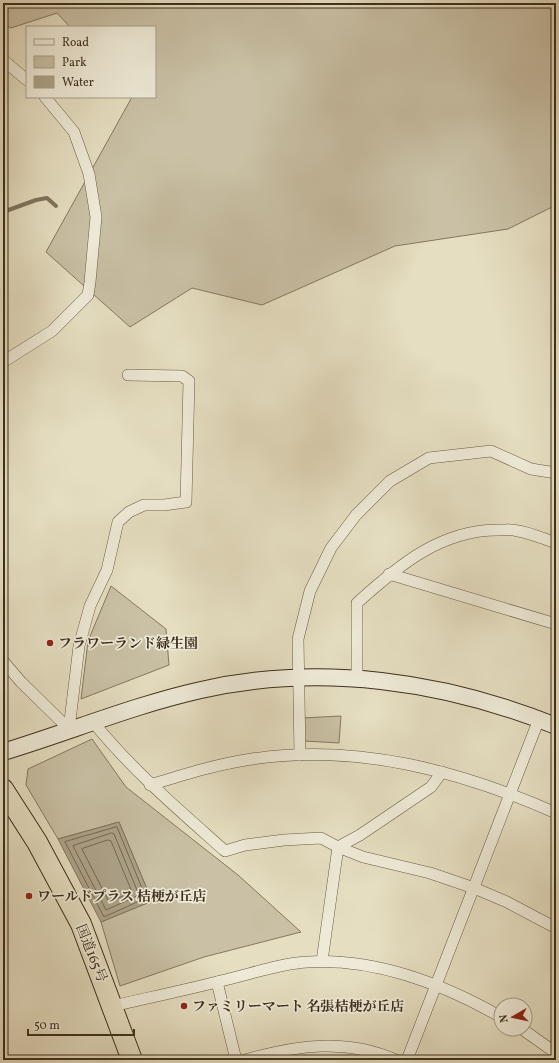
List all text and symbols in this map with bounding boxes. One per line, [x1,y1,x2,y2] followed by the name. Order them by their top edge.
[26,26,156,98] legend
[62,35,89,51] text: Road
[62,55,87,71] text: Park
[62,75,94,91] text: Water
[58,635,198,654] place label: フラワーランド緑生園
[45,638,55,648] marker: フラワーランド緑生園
[37,888,207,907] place label: ワールドプラス 桔梗が丘店
[24,891,34,901] marker: ワールドプラス 桔梗が丘店
[70,922,111,986] street label: 国道165号
[493,997,533,1037] north arrow
[192,998,405,1017] place label: ファミリーマート 名張桔梗が丘店
[179,1001,189,1011] marker: ファミリーマート 名張桔梗が丘店
[28,1011,134,1037] scale bar
[497,1013,513,1023] text: N
[34,1018,60,1034] text: 50 m

